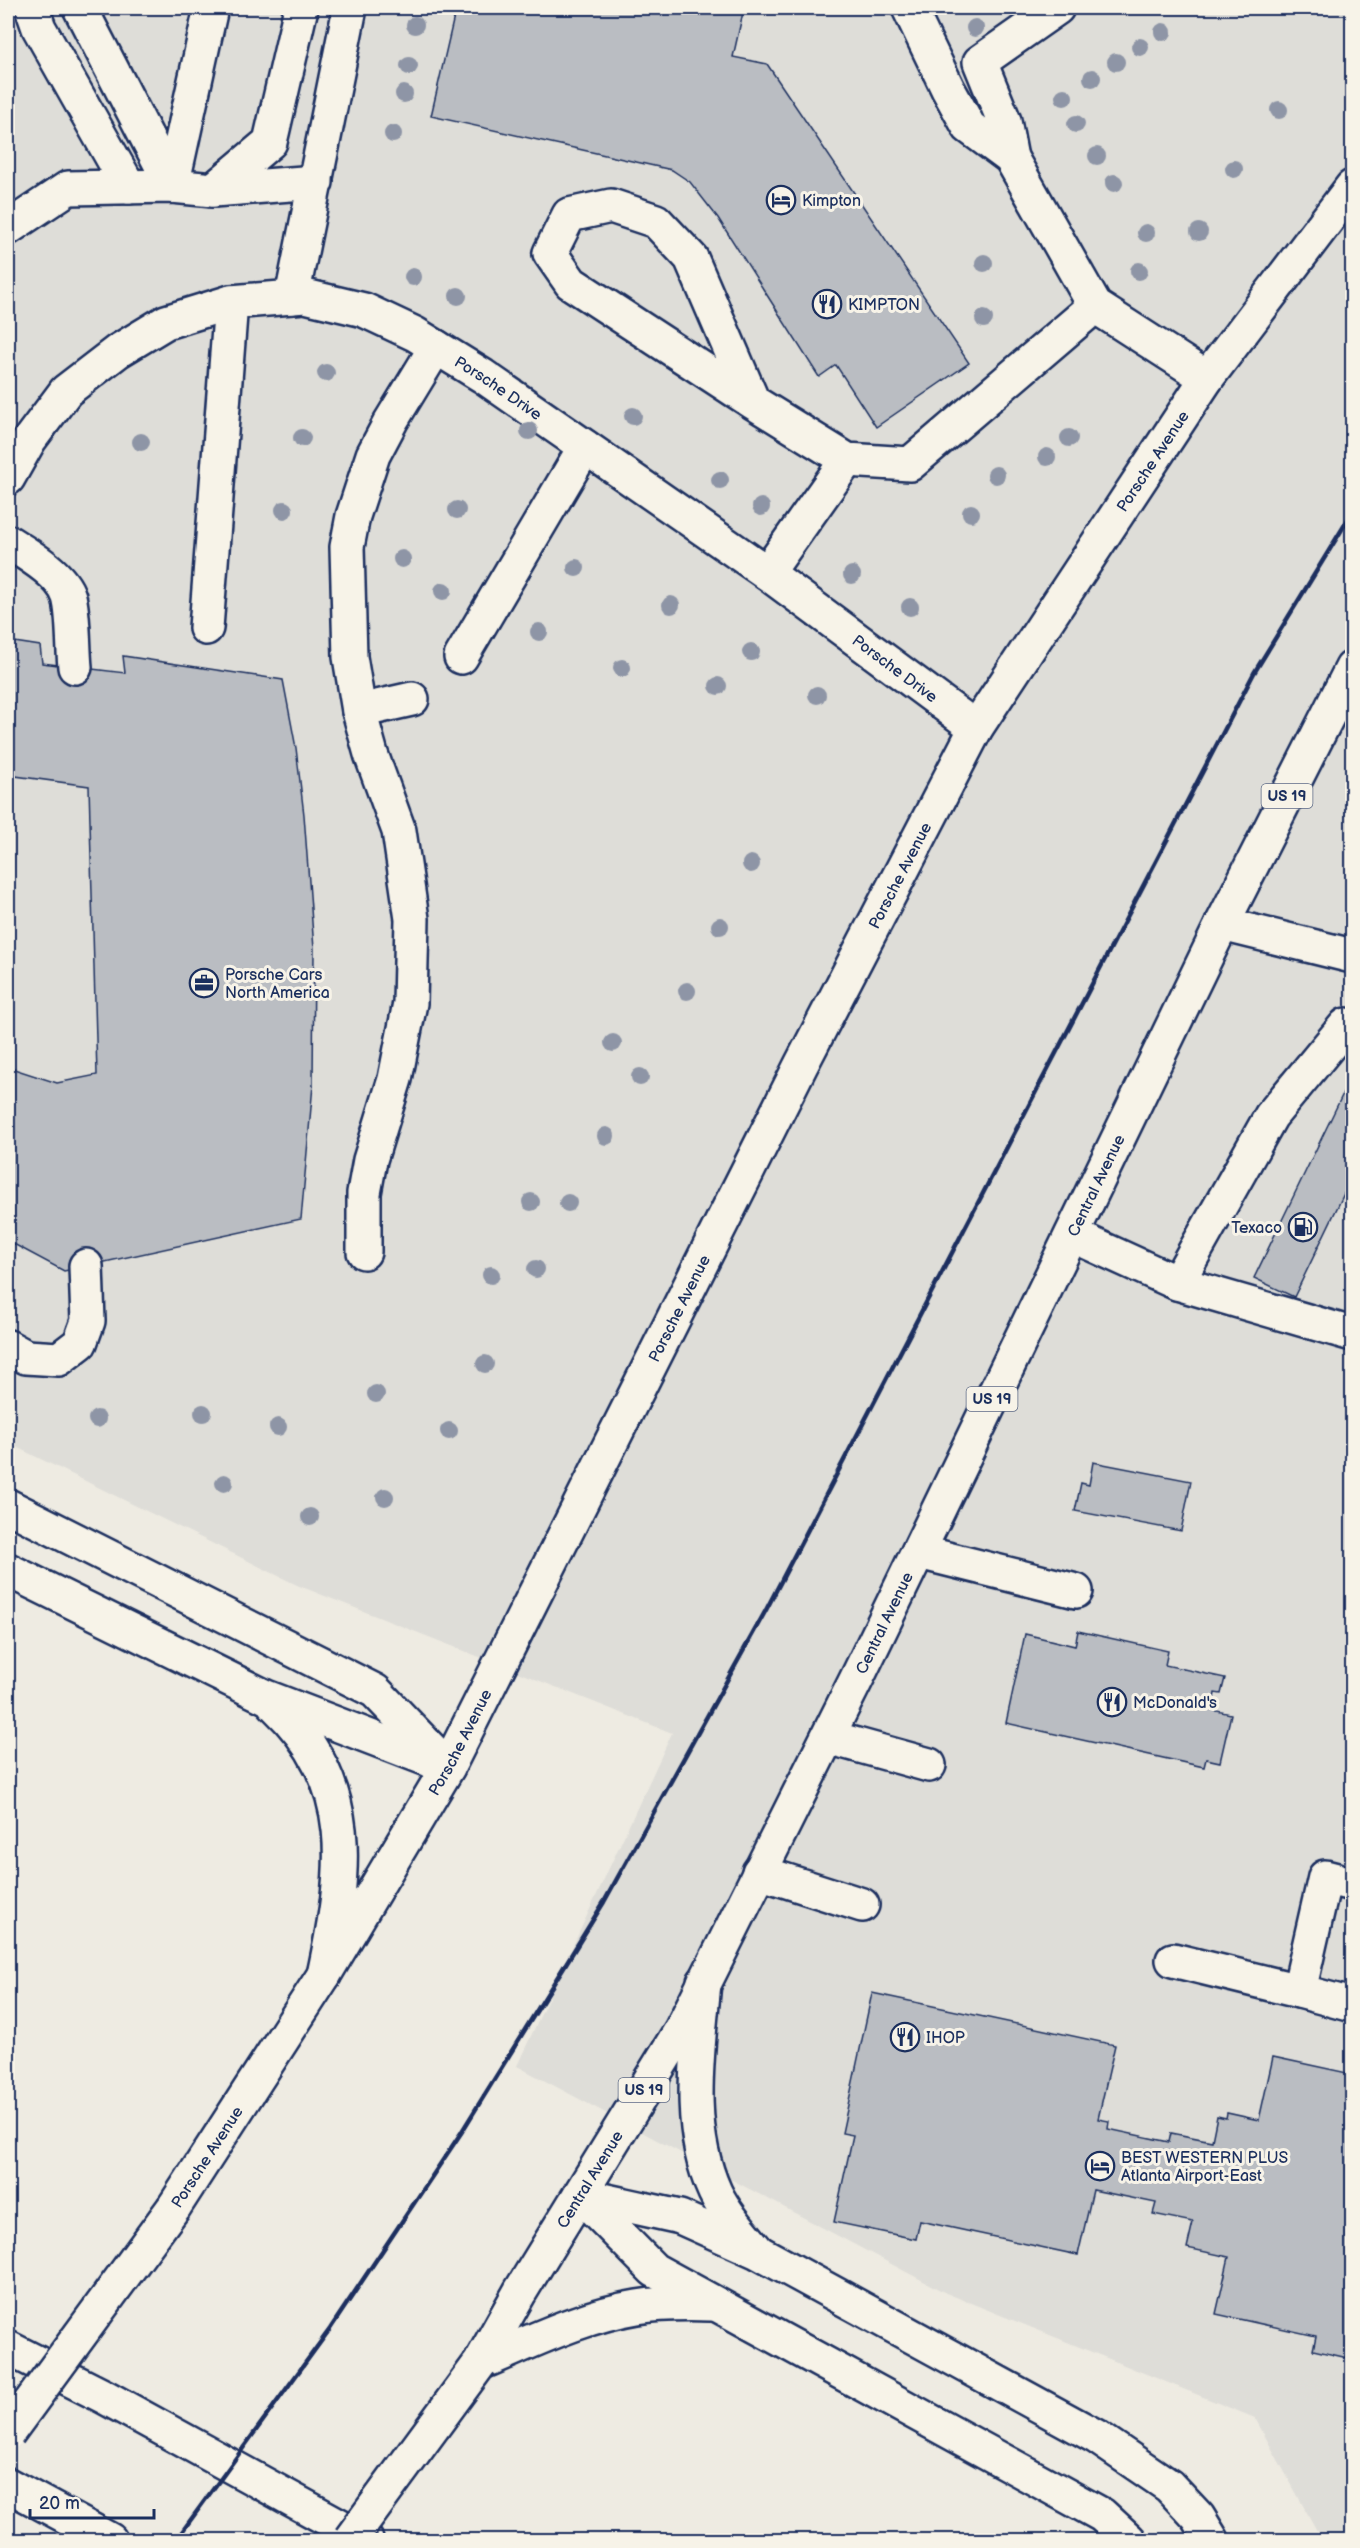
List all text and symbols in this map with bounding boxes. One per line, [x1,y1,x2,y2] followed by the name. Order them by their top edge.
[765,184,797,216] hotel icon: Kimpton
[802,192,861,211] place label: Kimpton
[811,288,843,320] restaurant icon: KIMPTON
[848,296,920,315] place label: KIMPTON
[451,353,545,425] street label: Porsche Drive
[1113,407,1194,516] street label: Porsche Avenue
[848,632,941,707] street label: Porsche Drive
[1262,784,1312,808] road number: US 19
[865,819,937,932] street label: Porsche Avenue
[225,966,330,1003] place label: Porsche Cars North America
[188,967,220,999] office icon: Porsche Cars North America
[1064,1131,1130,1240] street label: Central Avenue
[1287,1211,1319,1243] fuel station icon: Texaco
[1231,1219,1282,1238] place label: Texaco
[645,1252,715,1365] street label: Porsche Avenue
[966,1387,1018,1411] road number: US 19
[852,1569,918,1677] street label: Central Avenue
[425,1686,497,1799] street label: Porsche Avenue
[1096,1686,1128,1718] restaurant icon: McDonald's
[1133,1694,1217,1713] place label: McDonald's
[889,2021,921,2053] restaurant icon: IHOP
[926,2029,965,2048] place label: IHOP
[618,2078,670,2102] road number: US 19
[168,2103,248,2212] street label: Porsche Avenue
[553,2127,628,2232] street label: Central Avenue
[1121,2149,1288,2186] place label: BEST WESTERN PLUS Atlanta Airport-East
[1084,2150,1116,2182] hotel icon: BEST WESTERN PLUS Atlanta Airport-East
[30,2482,154,2520] scale bar
[39,2493,80,2514] text: 20 m

